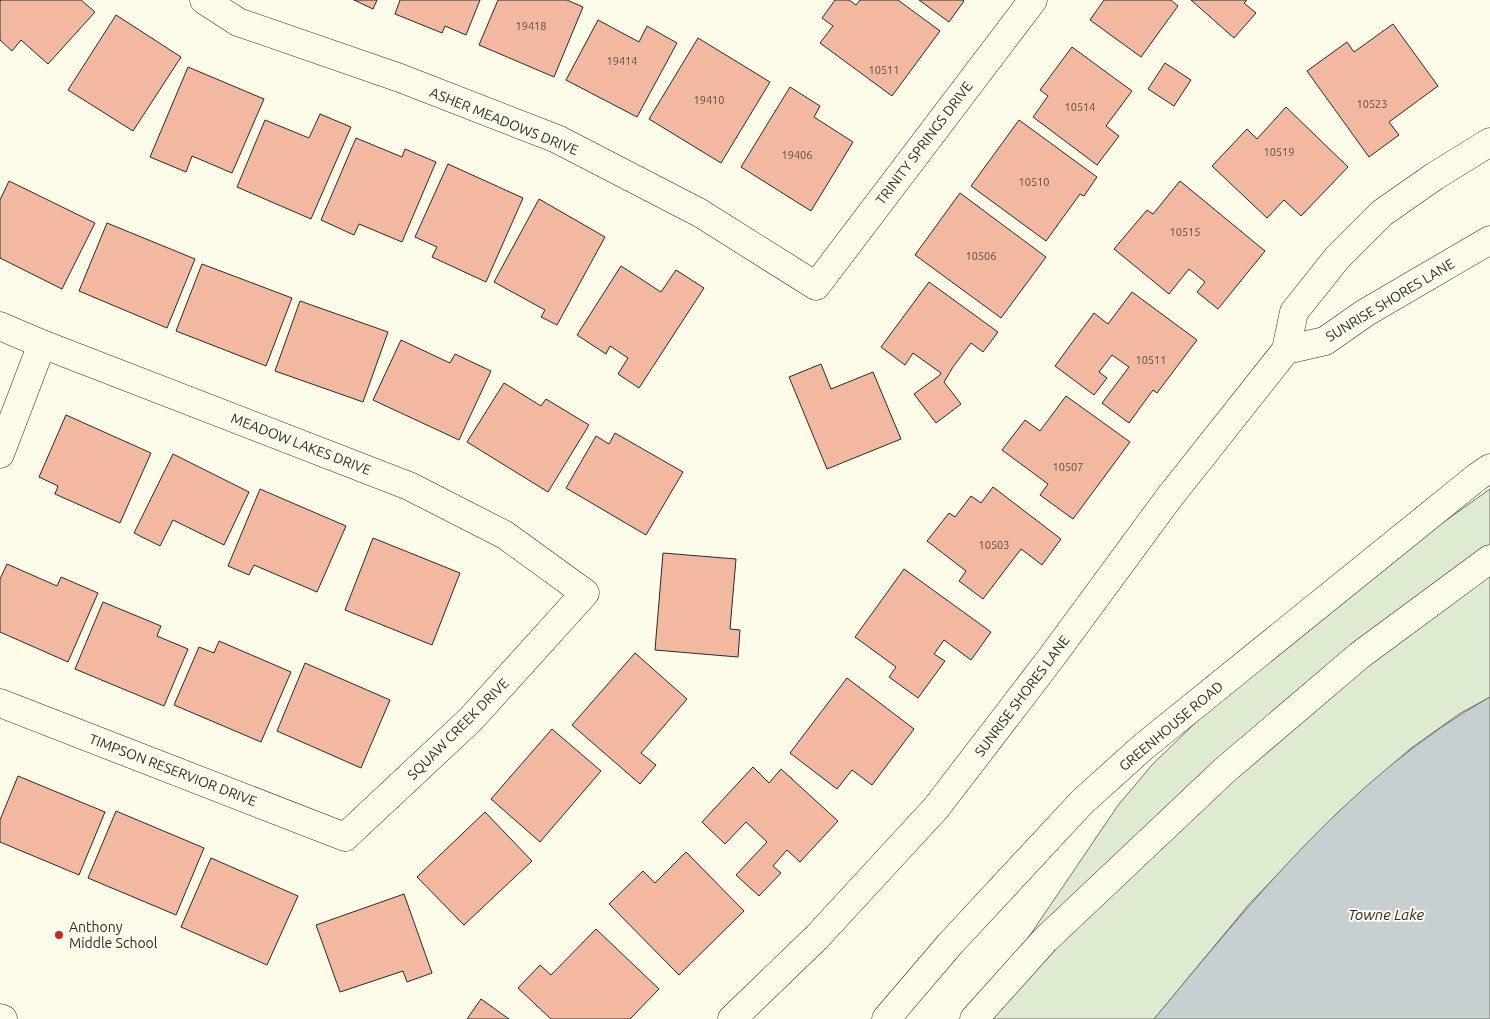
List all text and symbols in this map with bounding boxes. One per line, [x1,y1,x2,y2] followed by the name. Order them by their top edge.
[515,20,547,32] house number: 19418
[606,55,638,67] house number: 19414
[868,64,900,76] house number: 10511
[872,78,976,208] street label: TRINITY SPRINGS DRIVE
[427,84,581,158] street label: ASHER MEADOWS DRIVE
[693,94,725,106] house number: 19410
[1356,98,1388,110] house number: 10523
[1064,101,1096,113] house number: 10514
[1263,146,1295,158] house number: 10519
[781,149,813,161] house number: 19406
[1018,176,1050,188] house number: 10510
[1169,226,1201,238] house number: 10515
[965,250,997,262] house number: 10506
[1323,255,1457,345] street label: SUNRISE SHORES LANE
[1135,354,1167,366] house number: 10511
[229,410,373,478] street label: MEADOW LAKES DRIVE
[1052,461,1084,473] house number: 10507
[978,539,1010,551] house number: 10503
[971,632,1073,760] street label: SUNRISE SHORES LANE
[404,675,512,783] street label: SQUAW CREEK DRIVE
[1116,678,1226,774] street label: GREENHOUSE ROAD
[87,731,259,809] street label: TIMPSON RESERVIOR DRIVE
[1348,906,1425,923] water label: Towne Lake
[69,919,158,951] place label: Anthony Middle School
[53,929,65,941] marker: Anthony Middle School

